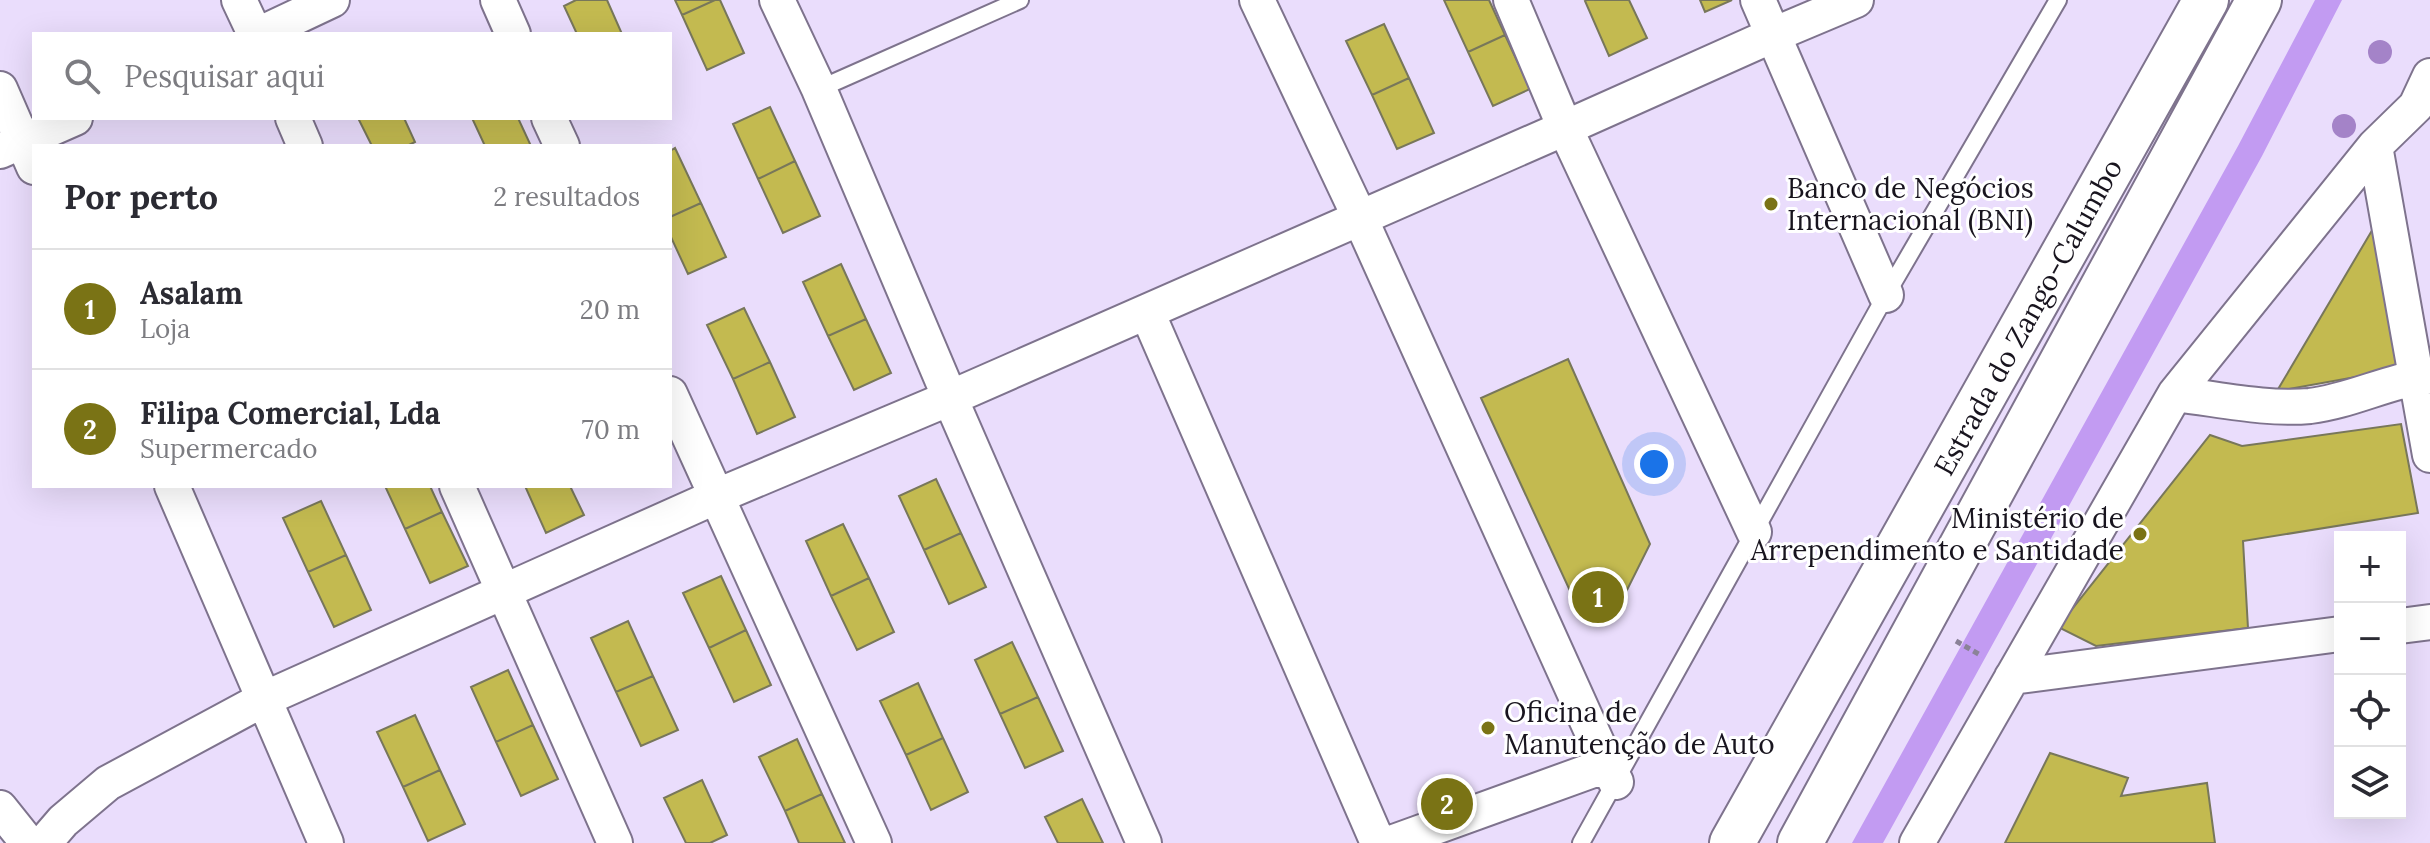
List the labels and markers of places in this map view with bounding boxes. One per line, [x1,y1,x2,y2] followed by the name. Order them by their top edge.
[1787,170,2034,238] place label: Banco de Negócios Internacional (BNI)
[1762,195,1780,213] marker: Banco de Negócios Internacional (BNI)
[1750,500,2124,568] place label: Ministério de Arrependimento e Santidade
[2131,525,2149,543] marker: Ministério de Arrependimento e Santidade
[1572,567,1624,627] pin: 1
[1504,694,1775,762] place label: Oficina de Manutenção de Auto
[1479,719,1497,737] marker: Oficina de Manutenção de Auto
[1421,774,1473,834] pin: 2

